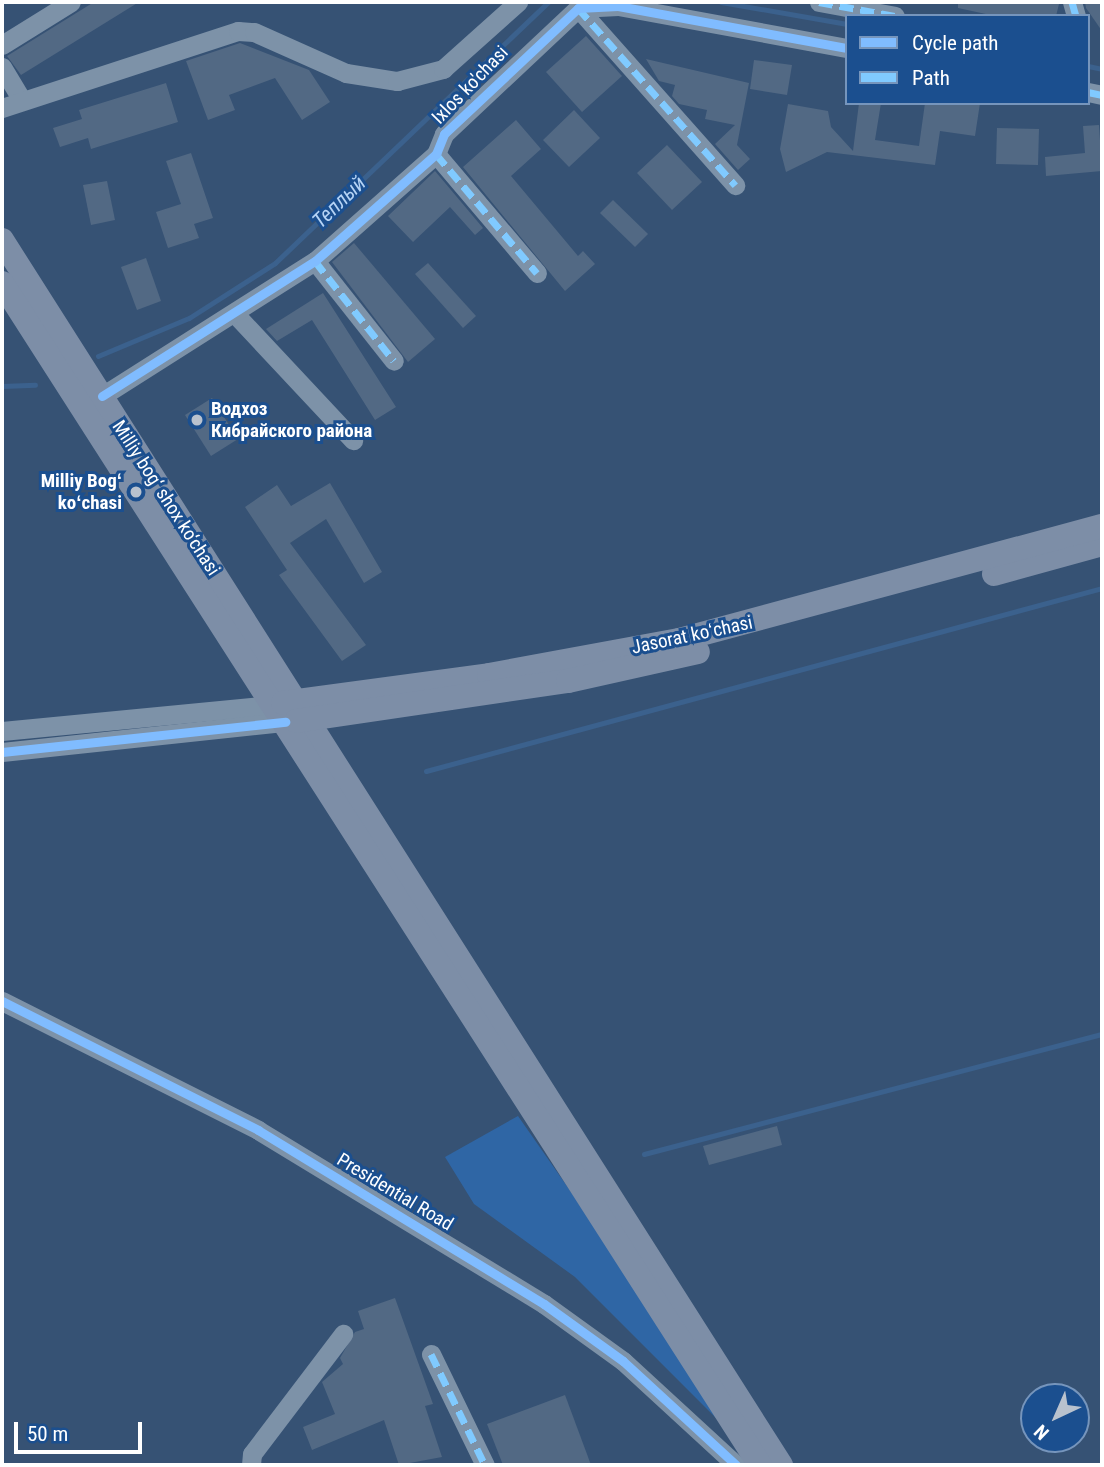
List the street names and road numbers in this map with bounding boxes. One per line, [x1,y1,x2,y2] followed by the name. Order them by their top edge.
[427,41,513,129] street label: Ixlos ko'chasi
[107,416,225,580] street label: Milliy bog‘ shox ko‘chasi
[629,611,755,659] street label: Jasorat koʻchasi
[333,1148,457,1236] street label: Presidential Road

